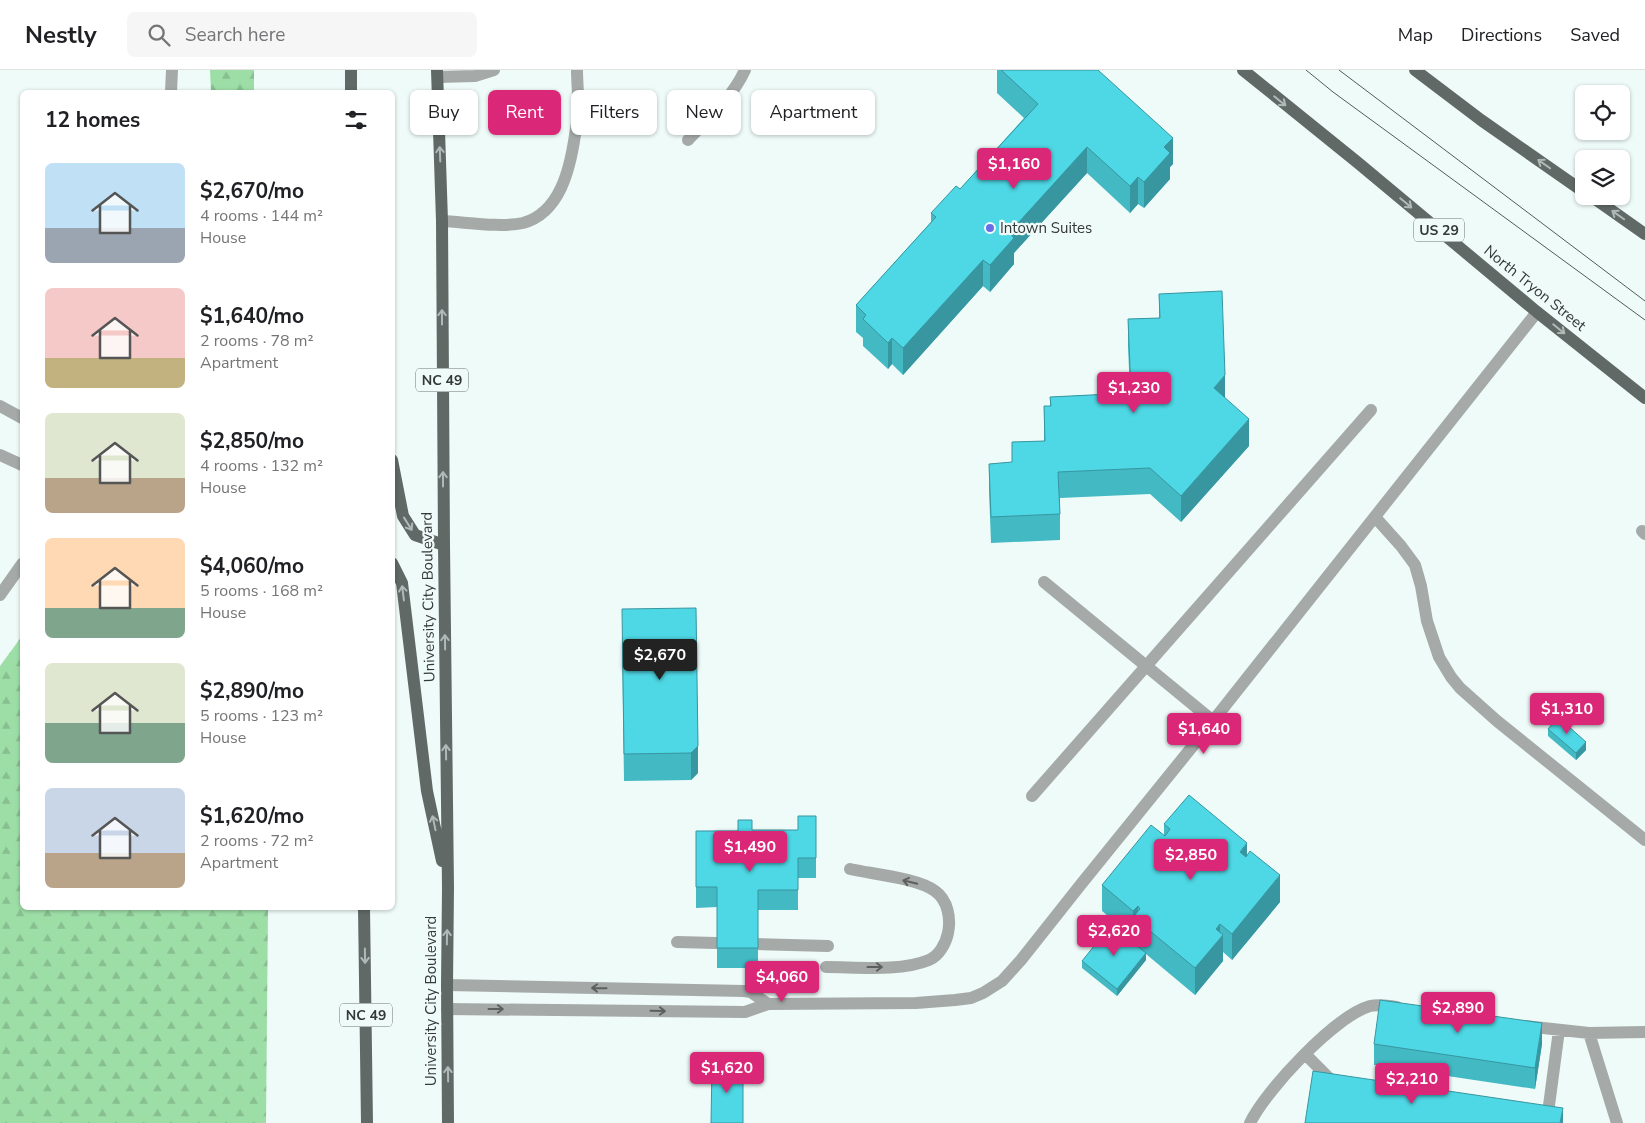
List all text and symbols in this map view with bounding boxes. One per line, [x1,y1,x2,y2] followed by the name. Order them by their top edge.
[127,12,477,57] search box
[25,19,97,51] text: Nestly
[145,21,173,49] icon: search
[185,22,285,48] text: Search here
[1398,23,1433,47] text: Map
[1461,23,1542,47] text: Directions
[1570,23,1620,47] text: Saved
[1575,85,1630,205] map controls
[1575,85,1630,140] button: locate
[410,90,478,135] chip: Buy
[488,90,561,135] chip: Rent
[571,90,657,135] chip: Filters
[667,90,741,135] chip: New
[751,90,875,135] chip: Apartment
[1274,95,1287,106] one-way arrow
[45,106,140,134] text: 12 homes
[342,106,370,134] icon: filters
[435,146,445,162] one-way arrow
[973,148,1055,190] pin: $1,160
[1575,150,1630,205] button: layers
[988,153,1040,175] text: $1,160
[1537,159,1551,169] one-way arrow
[200,177,304,205] text: $2,670/mo
[85,183,145,243] icon: home
[1400,198,1413,209] one-way arrow
[200,205,323,227] text: 4 rooms · 144 m²
[1611,210,1625,220] one-way arrow
[1000,218,1092,238] place label: Intown Suites
[1414,218,1464,242] road number: US 29
[984,222,996,234] marker: Intown Suites
[200,227,246,249] text: House
[1480,241,1591,336] street label: North Tryon Street
[200,302,304,330] text: $1,640/mo
[85,308,145,368] icon: home
[437,309,447,325] one-way arrow
[1552,324,1565,335] one-way arrow
[200,330,313,352] text: 2 rooms · 78 m²
[200,352,278,374] text: Apartment
[416,368,468,392] road number: NC 49
[1093,372,1175,414] pin: $1,230
[1108,377,1160,399] text: $1,230
[200,427,304,455] text: $2,850/mo
[85,433,145,493] icon: home
[200,455,323,477] text: 4 rooms · 132 m²
[438,471,448,488] one-way arrow
[200,477,246,499] text: House
[417,512,439,682] street label: University City Boulevard
[402,517,413,531] one-way arrow
[200,552,304,580] text: $4,060/mo
[85,558,145,618] icon: home
[200,580,323,602] text: 5 rooms · 168 m²
[398,585,408,601] one-way arrow
[200,602,246,624] text: House
[440,634,450,650] one-way arrow
[619,638,701,681] pin: $2,670
[634,644,686,666] text: $2,670
[200,677,304,705] text: $2,890/mo
[85,683,145,743] icon: home
[1526,692,1608,735] pin: $1,310
[1541,698,1593,720] text: $1,310
[200,705,323,727] text: 5 rooms · 123 m²
[1163,712,1245,755] pin: $1,640
[1178,718,1230,740] text: $1,640
[200,727,246,749] text: House
[441,744,451,760] one-way arrow
[200,802,304,830] text: $1,620/mo
[85,808,145,868] icon: home
[429,816,438,832] one-way arrow
[200,830,313,852] text: 2 rooms · 72 m²
[709,830,791,873] pin: $1,490
[724,836,776,858] text: $1,490
[1150,838,1232,881] pin: $2,850
[1165,844,1217,866] text: $2,850
[200,852,278,874] text: Apartment
[903,877,919,886] one-way arrow
[1073,914,1155,957] pin: $2,620
[421,916,441,1086] street label: University City Boulevard
[1088,920,1140,942] text: $2,620
[442,929,452,945] one-way arrow
[360,948,370,964] one-way arrow
[741,960,823,1003] pin: $4,060
[866,962,883,972] one-way arrow
[756,966,808,988] text: $4,060
[591,983,607,993] one-way arrow
[1417,992,1499,1034] pin: $2,890
[1432,997,1484,1019] text: $2,890
[340,1004,392,1026] road number: NC 49
[487,1004,503,1014] one-way arrow
[650,1006,666,1015] one-way arrow
[686,1052,768,1094] pin: $1,620
[701,1057,753,1079] text: $1,620
[1371,1062,1453,1105] pin: $2,210
[443,1067,452,1083] one-way arrow
[1386,1068,1438,1090] text: $2,210

